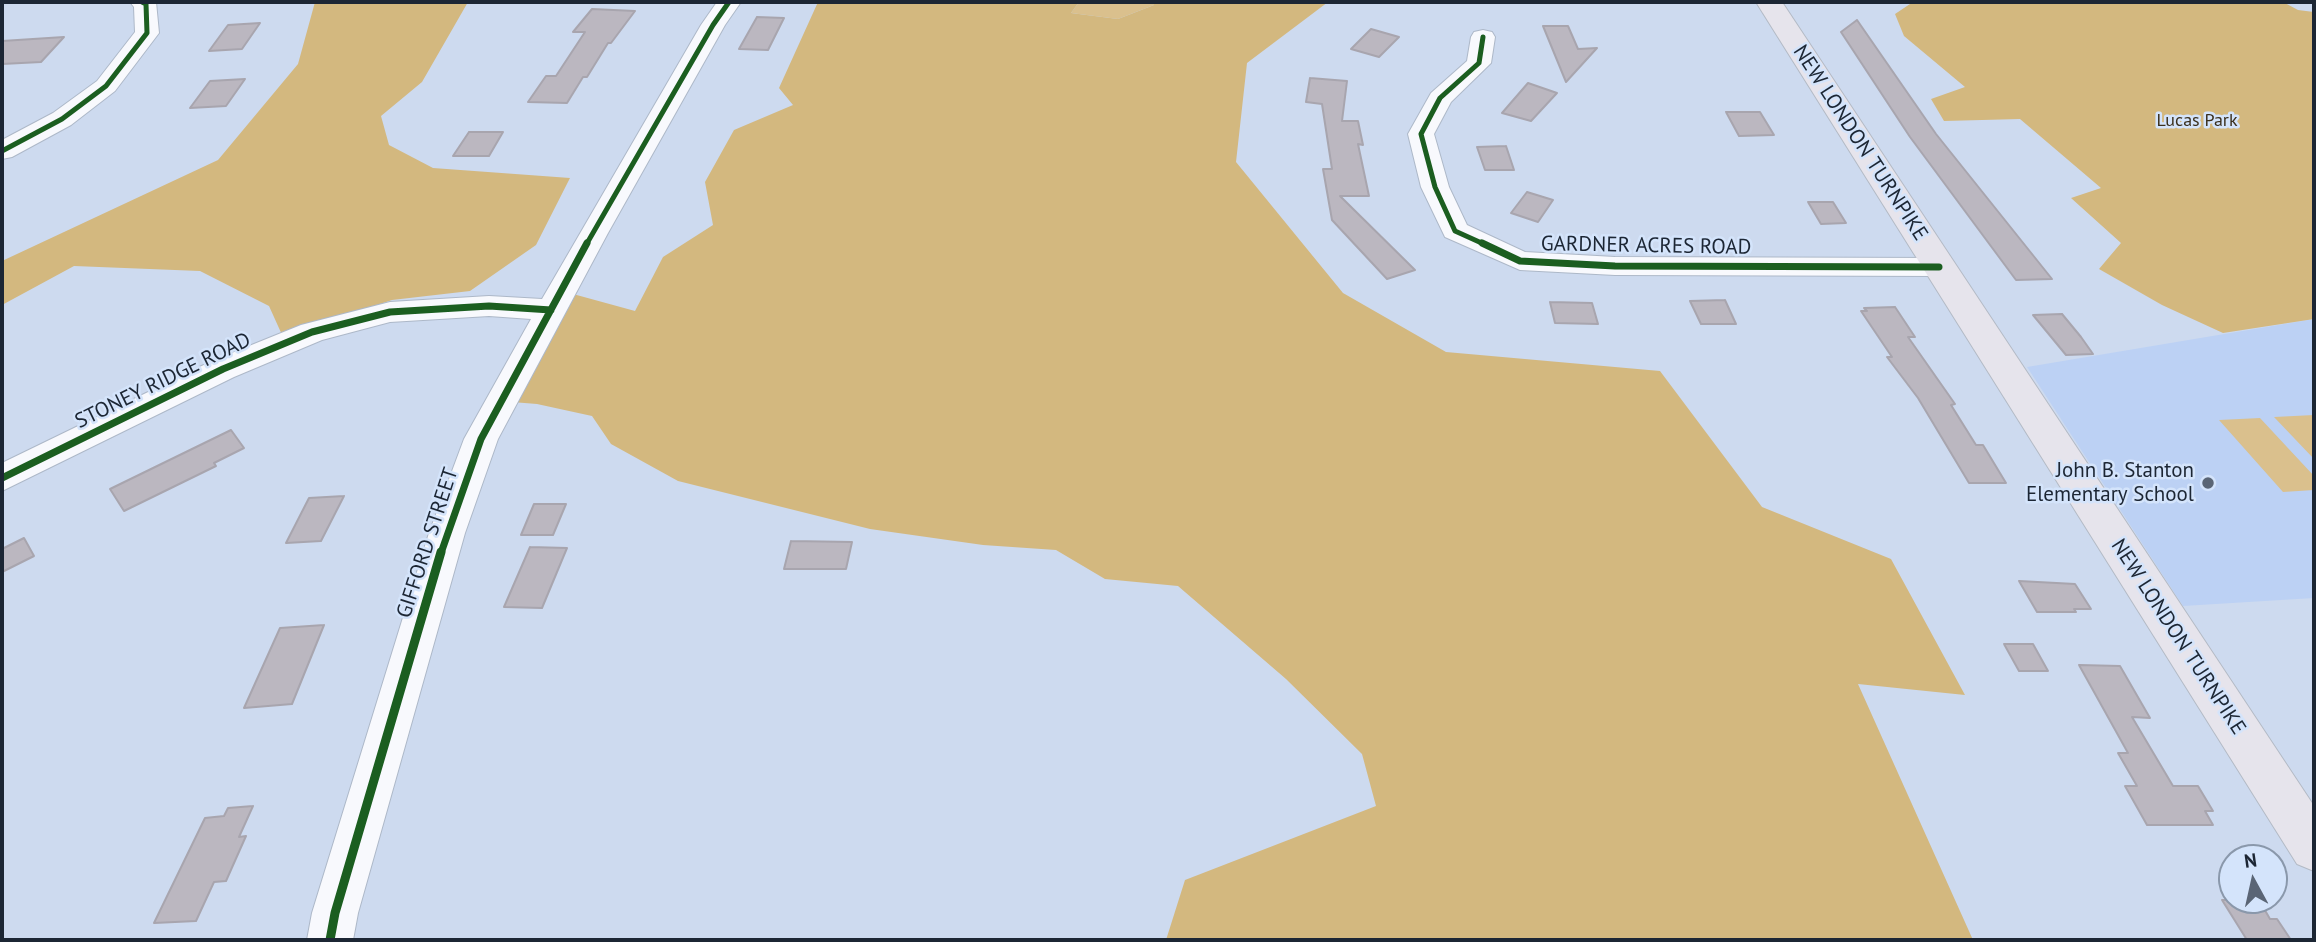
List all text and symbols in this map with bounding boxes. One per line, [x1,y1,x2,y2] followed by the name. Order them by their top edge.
[1787,40,1933,246] street label: NEW LONDON TURNPIKE
[2156,110,2238,132] park label: Lucas Park
[1541,232,1751,260] street label: GARDNER ACRES ROAD
[71,328,255,434] street label: STONEY RIDGE ROAD
[2026,458,2194,508] place label: John B. Stanton Elementary School
[392,465,464,621] street label: GIFFORD STREET
[2200,475,2216,491] marker: John B. Stanton Elementary School
[2105,534,2251,740] street label: NEW LONDON TURNPIKE
[2218,844,2288,914] north arrow
[2242,847,2258,873] text: N

